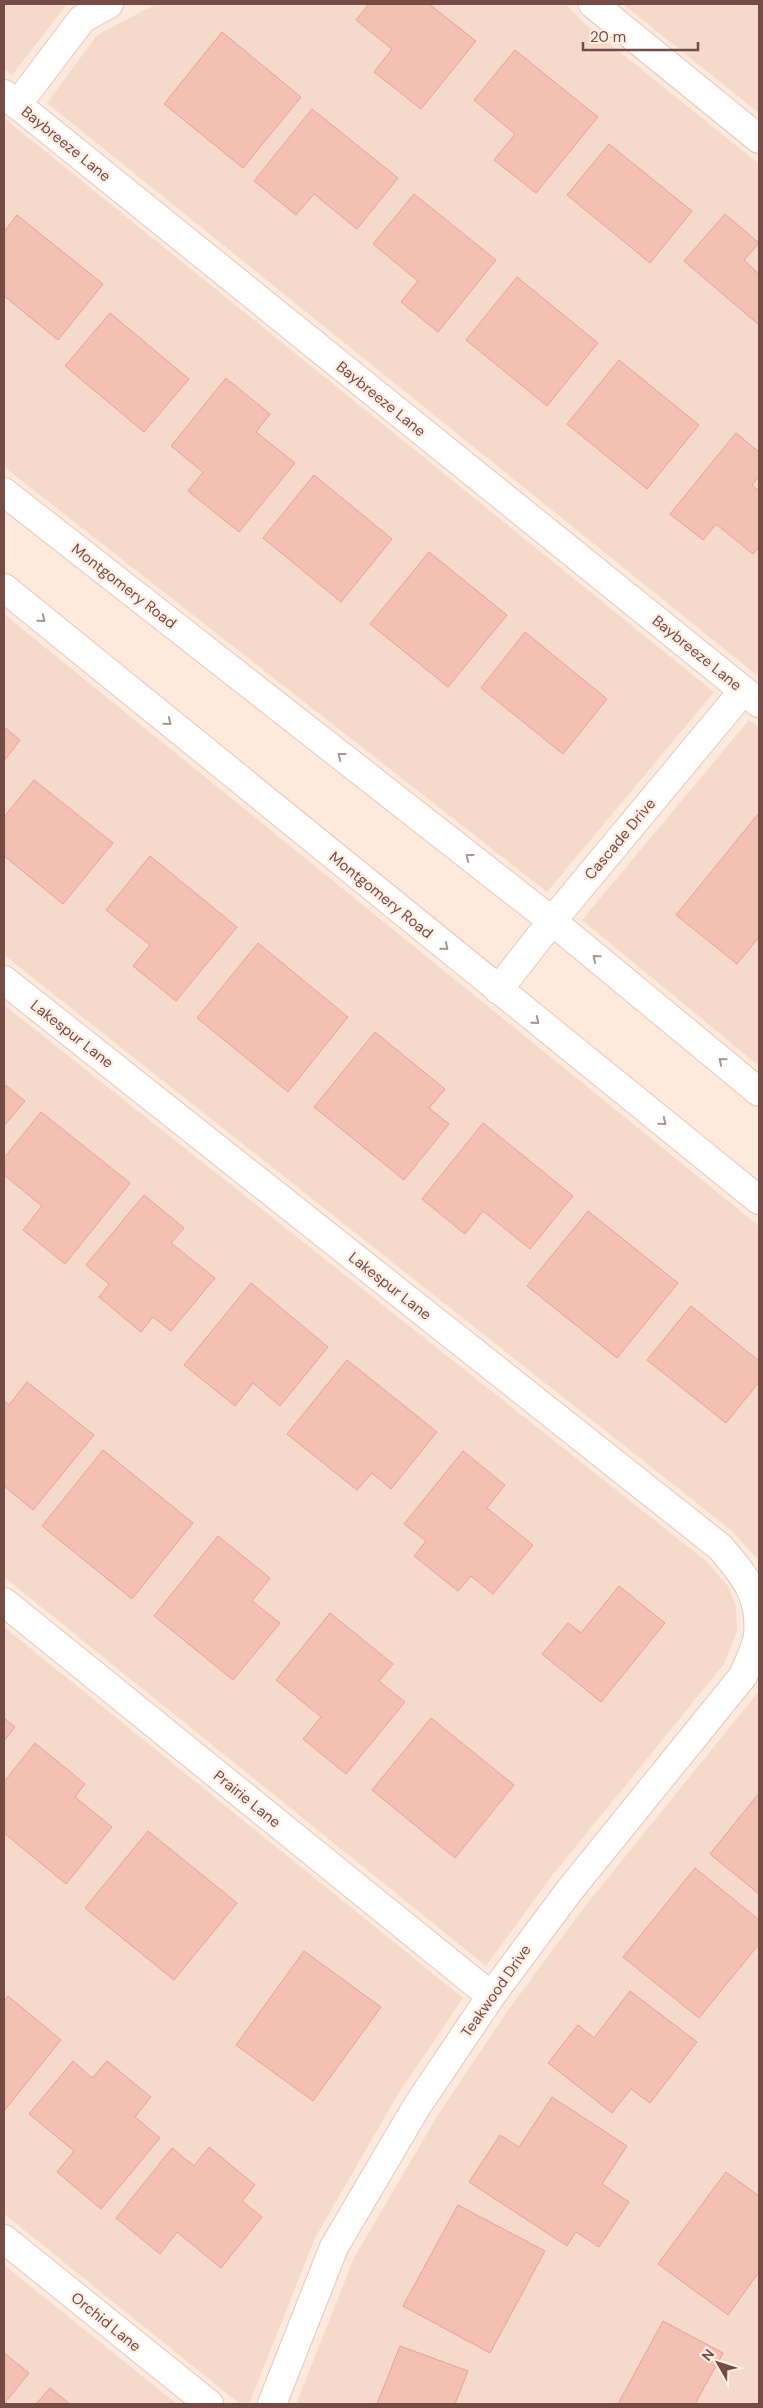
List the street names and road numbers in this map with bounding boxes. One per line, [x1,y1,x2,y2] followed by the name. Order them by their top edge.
[17,102,115,186] street label: Baybreeze Lane
[332,357,430,441] street label: Baybreeze Lane
[68,539,180,633] street label: Montgomery Road
[648,611,746,695] street label: Baybreeze Lane
[580,794,660,884] street label: Cascade Drive
[325,847,437,943] street label: Montgomery Road
[26,995,118,1073] street label: Lakespur Lane
[344,1247,436,1325] street label: Lakespur Lane
[209,1766,285,1832] street label: Prairie Lane
[456,1941,536,2041] street label: Teakwood Drive
[67,2288,145,2356] street label: Orchid Lane

